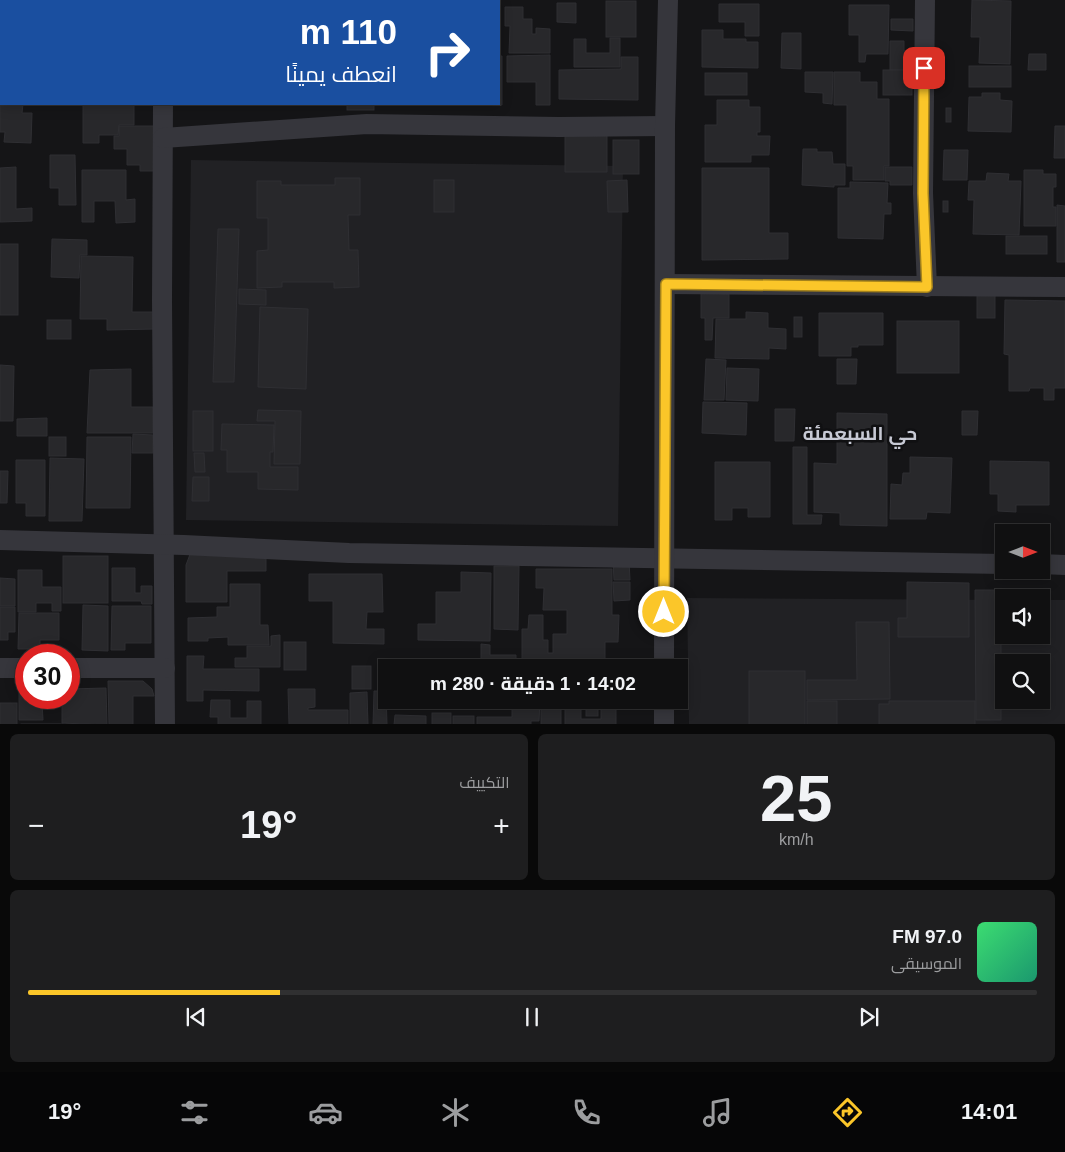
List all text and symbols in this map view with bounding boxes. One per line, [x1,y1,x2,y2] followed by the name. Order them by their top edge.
[300,12,397,51] text: 110 m
[415,20,480,85] icon: right
[903,47,945,89] pin
[910,54,938,82] icon: arrive
[285,62,397,87] text: انعطف يمينًا
[803,423,917,449] district label: حي السبعمئة
[995,524,1050,579] north arrow
[995,524,1050,709] map controls
[637,585,689,637] position arrow
[995,589,1050,644] button: sound
[15,644,80,709] speed limit sign: 30
[995,654,1050,709] button: search
[430,673,636,694] text: 14:02 · 1 دقيقة · 280 m
[760,762,832,835] text: 25
[459,774,510,791] text: التكييف
[240,804,297,846] text: 19°
[28,810,44,841] text: −
[493,810,510,841] text: +
[779,831,814,848] text: km/h
[892,926,962,947] text: 97.0 FM
[891,955,962,972] text: الموسيقى
[182,1003,210,1031] icon: previous
[518,1003,546,1031] icon: pause
[855,1003,883,1031] icon: next
[177,1095,212,1130] icon: filters
[308,1095,343,1130] icon: car
[438,1095,473,1130] icon: climate
[569,1095,604,1130] icon: phone
[700,1095,735,1130] icon: music
[830,1095,865,1130] icon: directions
[48,1099,81,1124] text: 19°
[961,1099,1017,1124] text: 14:01

